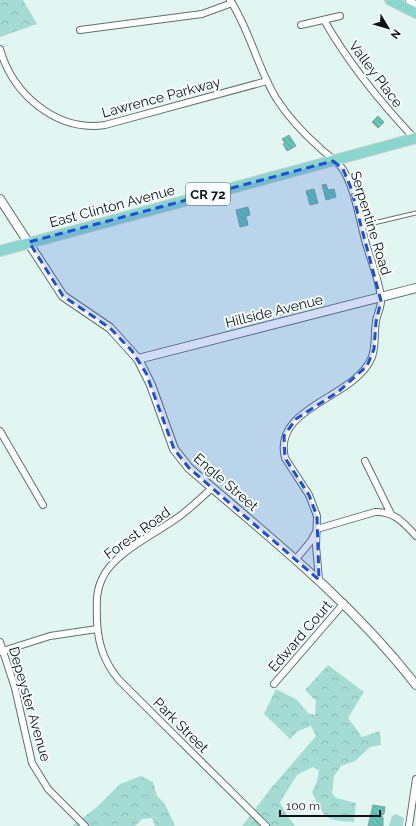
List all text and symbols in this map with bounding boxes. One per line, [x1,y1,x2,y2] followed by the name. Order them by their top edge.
[368,8,408,48] north arrow
[388,27,403,41] text: N
[346,38,406,110] street label: Valley Place
[100,73,222,121] street label: Lawrence Parkway
[348,169,394,277] street label: Serpentine Road
[48,182,176,230] street label: East Clinton Avenue
[186,183,230,205] road number: CR 72
[224,291,324,331] street label: Hillside Avenue
[191,450,262,514] street label: Engle Street
[101,504,173,562] street label: Forest Road
[265,597,335,675] street label: Edward Court
[6,645,54,763] street label: Depeyster Avenue
[150,694,212,756] street label: Park Street
[280,792,380,818] scale bar
[286,799,320,813] text: 100 m

